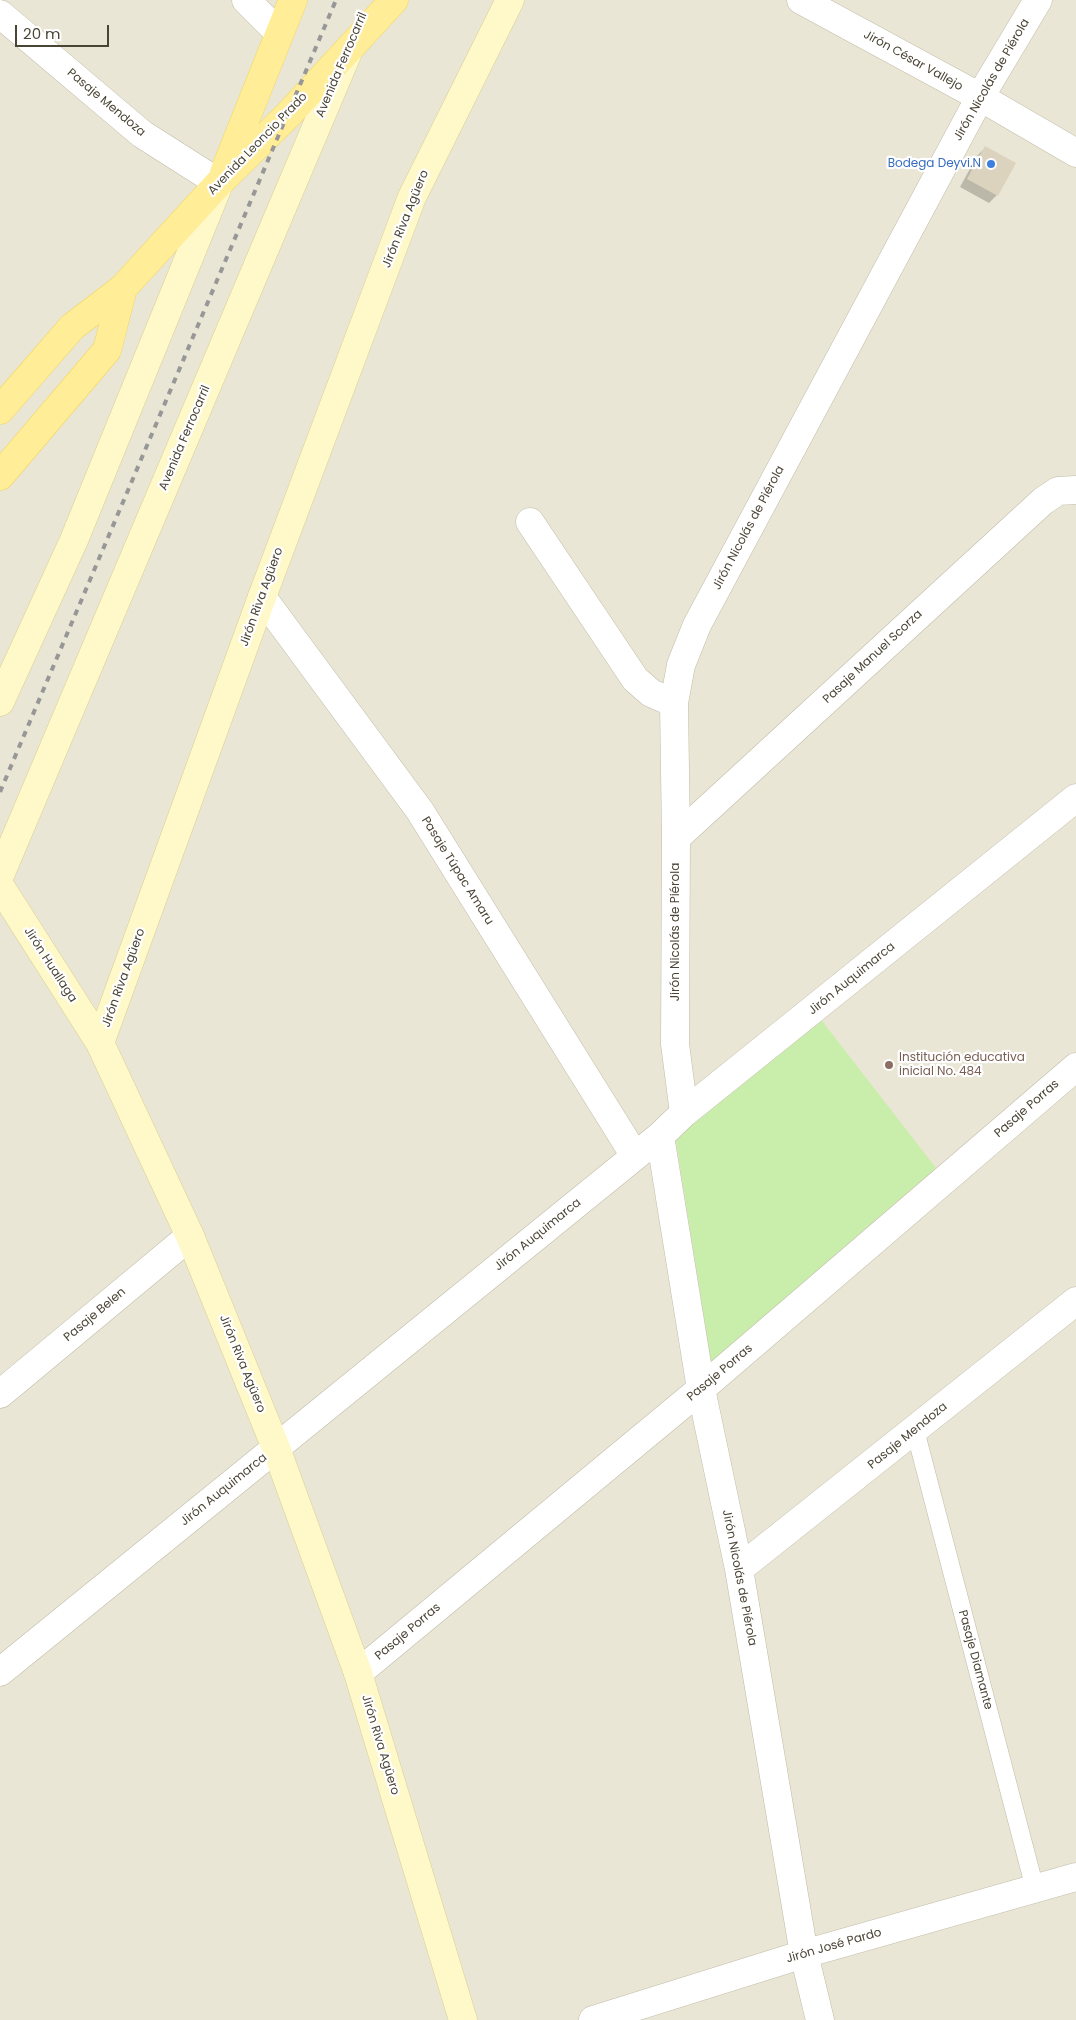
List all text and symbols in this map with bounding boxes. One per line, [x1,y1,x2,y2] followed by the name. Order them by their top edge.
[313,10,371,120] street label: Avenida Ferrocarril
[18,15,111,47] scale bar
[951,16,1033,144] street label: Jirón Nicolás de Piérola
[23,23,61,44] text: 20 m
[861,28,965,94] street label: Jirón César Vallejo
[64,66,148,140] street label: Pasaje Mendoza
[205,90,311,198] street label: Avenida Leoncio Prado
[888,157,981,171] place label: Bodega Deyvi.N
[985,158,997,170] marker: Bodega Deyvi.N
[380,168,432,270] street label: Jirón Riva Agüero
[156,383,214,493] street label: Avenida Ferrocarril
[710,463,788,593] street label: Jirón Nicolás de Piérola
[237,546,287,648] street label: Jirón Riva Agüero
[820,607,926,707] street label: Pasaje Manuel Scorza
[418,814,496,928] street label: Pasaje Túpac Amaru
[669,863,683,1001] street label: Jirón Nicolás de Piérola
[20,925,80,1005] street label: Jirón Huallaga
[99,927,149,1029] street label: Jirón Riva Agüero
[806,940,898,1018] street label: Jirón Auquimarca
[899,1051,1025,1079] place label: Institución educativa inicial No. 484
[883,1059,895,1071] marker: Institución educativa inicial No. 484
[992,1077,1062,1141] street label: Pasaje Porras
[492,1196,584,1274] street label: Jirón Auquimarca
[61,1285,129,1345] street label: Pasaje Belen
[216,1313,268,1415] street label: Jirón Riva Agüero
[684,1341,756,1405] street label: Pasaje Porras
[865,1400,951,1472] street label: Pasaje Mendoza
[178,1451,270,1529] street label: Jirón Auquimarca
[719,1509,759,1647] street label: Jirón Nicolás de Piérola
[372,1600,444,1664] street label: Pasaje Porras
[955,1609,995,1711] street label: Pasaje Diamante
[358,1693,402,1797] street label: Jirón Riva Agüero
[785,1925,883,1967] street label: Jirón José Pardo

